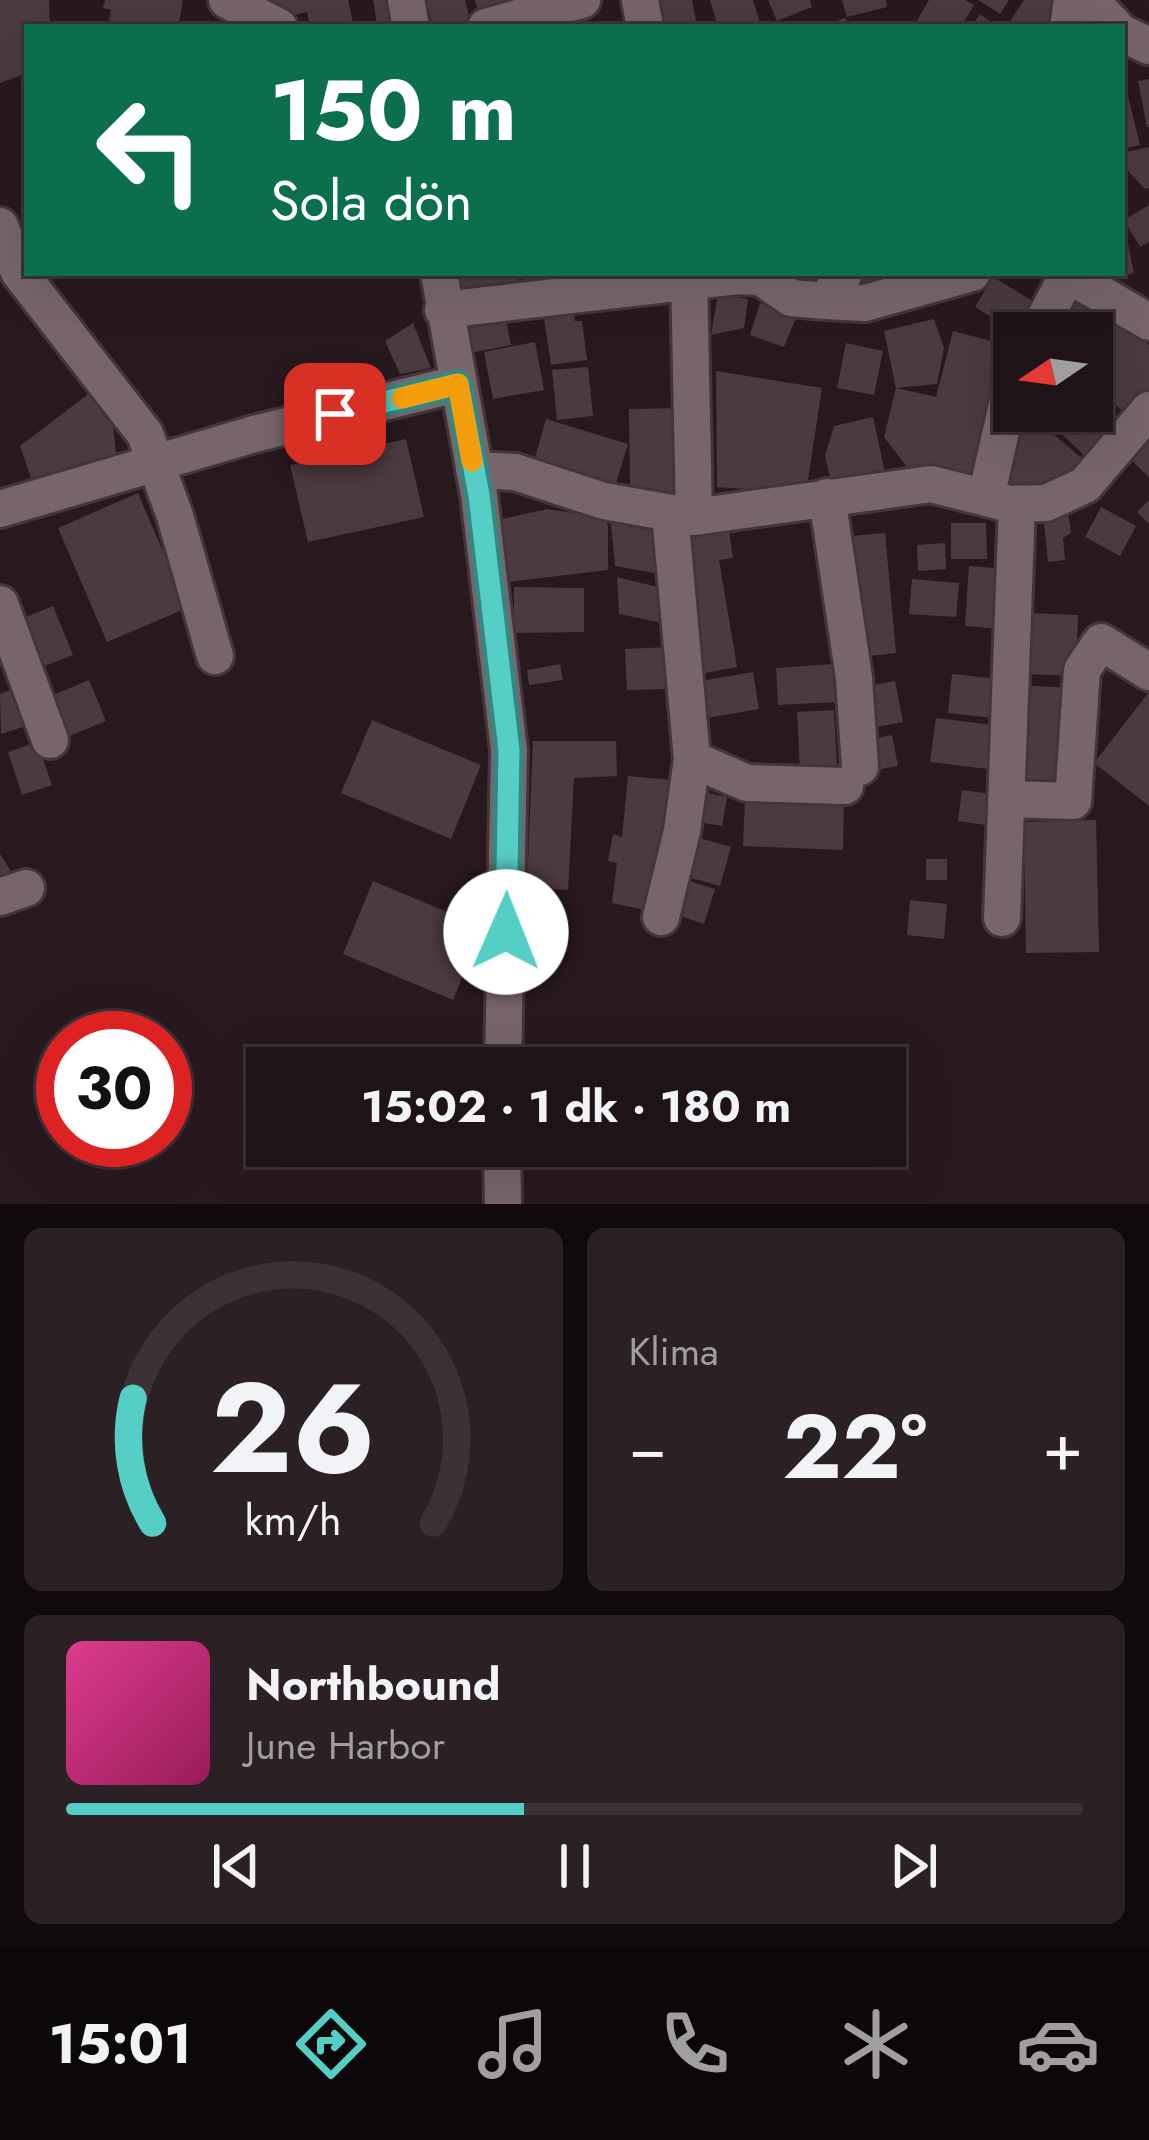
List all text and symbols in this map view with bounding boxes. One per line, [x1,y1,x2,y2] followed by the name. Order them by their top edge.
[270,50,517,172] text: 150 m
[72,72,228,228] icon: left
[270,162,472,240] text: Sola dön
[993,312,1113,432] north arrow
[993,312,1113,432] map controls
[284,363,386,465] pin
[302,381,368,447] icon: arrive
[443,869,569,995] position arrow
[36,1011,192,1167] speed limit sign: 30
[361,1074,791,1139] text: 15:02 · 1 dk · 180 m
[629,1323,719,1380] text: Klima
[211,1338,376,1519] text: 26
[783,1382,927,1512] text: 22°
[629,1399,667,1495] text: −
[1042,1399,1083,1495] text: +
[245,1488,342,1550] text: km/h
[246,1652,501,1717] text: Northbound
[246,1717,445,1774] text: June Harbor
[203,1833,269,1899] icon: previous
[542,1833,608,1899] icon: pause
[881,1833,947,1899] icon: next
[289,2002,373,2086] icon: directions
[471,2002,555,2086] icon: music
[653,2002,737,2086] icon: phone
[834,2002,918,2086] icon: climate
[1016,2002,1100,2086] icon: car
[49,2005,192,2083] text: 15:01

